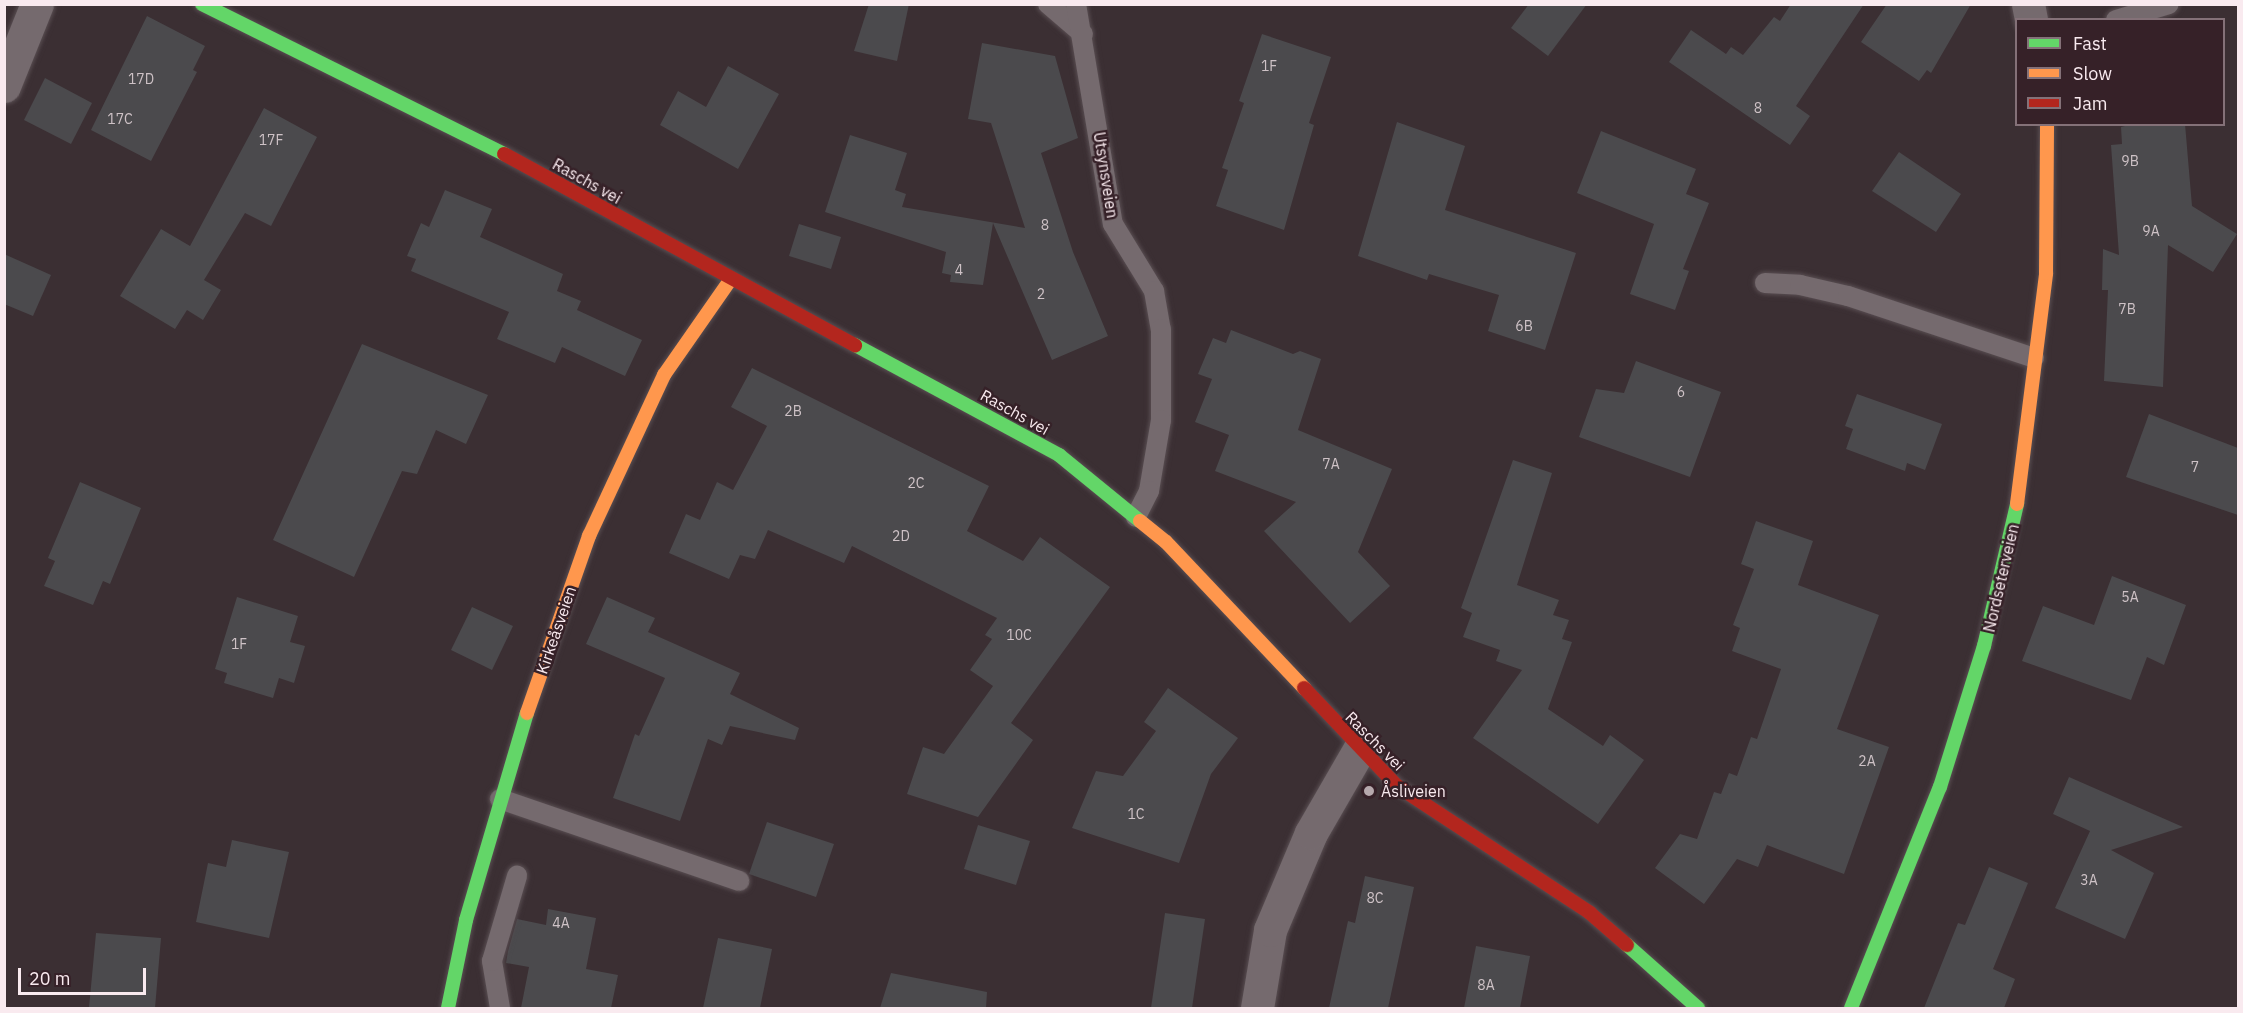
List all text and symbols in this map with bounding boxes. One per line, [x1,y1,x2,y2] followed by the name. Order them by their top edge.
[2015,18,2225,126] legend
[2073,32,2107,55] text: Fast
[1261,58,1277,74] house number: 1F
[2073,62,2112,85] text: Slow
[128,71,154,87] house number: 17D
[2073,92,2108,115] text: Jam
[1754,100,1762,116] house number: 8
[107,111,133,127] house number: 17C
[1090,131,1122,219] street label: Utsynsveien
[259,132,283,148] house number: 17F
[2121,153,2139,169] house number: 9B
[549,154,625,208] street label: Raschs vei
[1041,217,1049,233] house number: 8
[2142,223,2160,239] house number: 9A
[955,262,963,278] house number: 4
[1037,286,1045,302] house number: 2
[2118,301,2136,317] house number: 7B
[1515,318,1533,334] house number: 6B
[1677,384,1685,400] house number: 6
[977,385,1053,439] street label: Raschs vei
[784,403,802,419] house number: 2B
[1322,456,1340,472] house number: 7A
[2191,459,2199,475] house number: 7
[907,475,925,491] house number: 2C
[1979,522,2023,634] street label: Nordseterveien
[892,528,910,544] house number: 2D
[532,584,580,676] street label: Kirkeåsveien
[2121,589,2139,605] house number: 5A
[1006,627,1032,643] house number: 10C
[231,636,247,652] house number: 1F
[1341,707,1409,775] street label: Raschs vei
[1858,753,1876,769] house number: 2A
[1381,781,1446,801] place label: Åsliveien
[1362,784,1376,798] marker: Åsliveien
[1127,806,1145,822] house number: 1C
[2080,872,2098,888] house number: 3A
[1366,890,1384,906] house number: 8C
[552,915,570,931] house number: 4A
[21,956,148,994] scale bar
[29,967,71,990] text: 20 m
[1477,977,1495,993] house number: 8A

